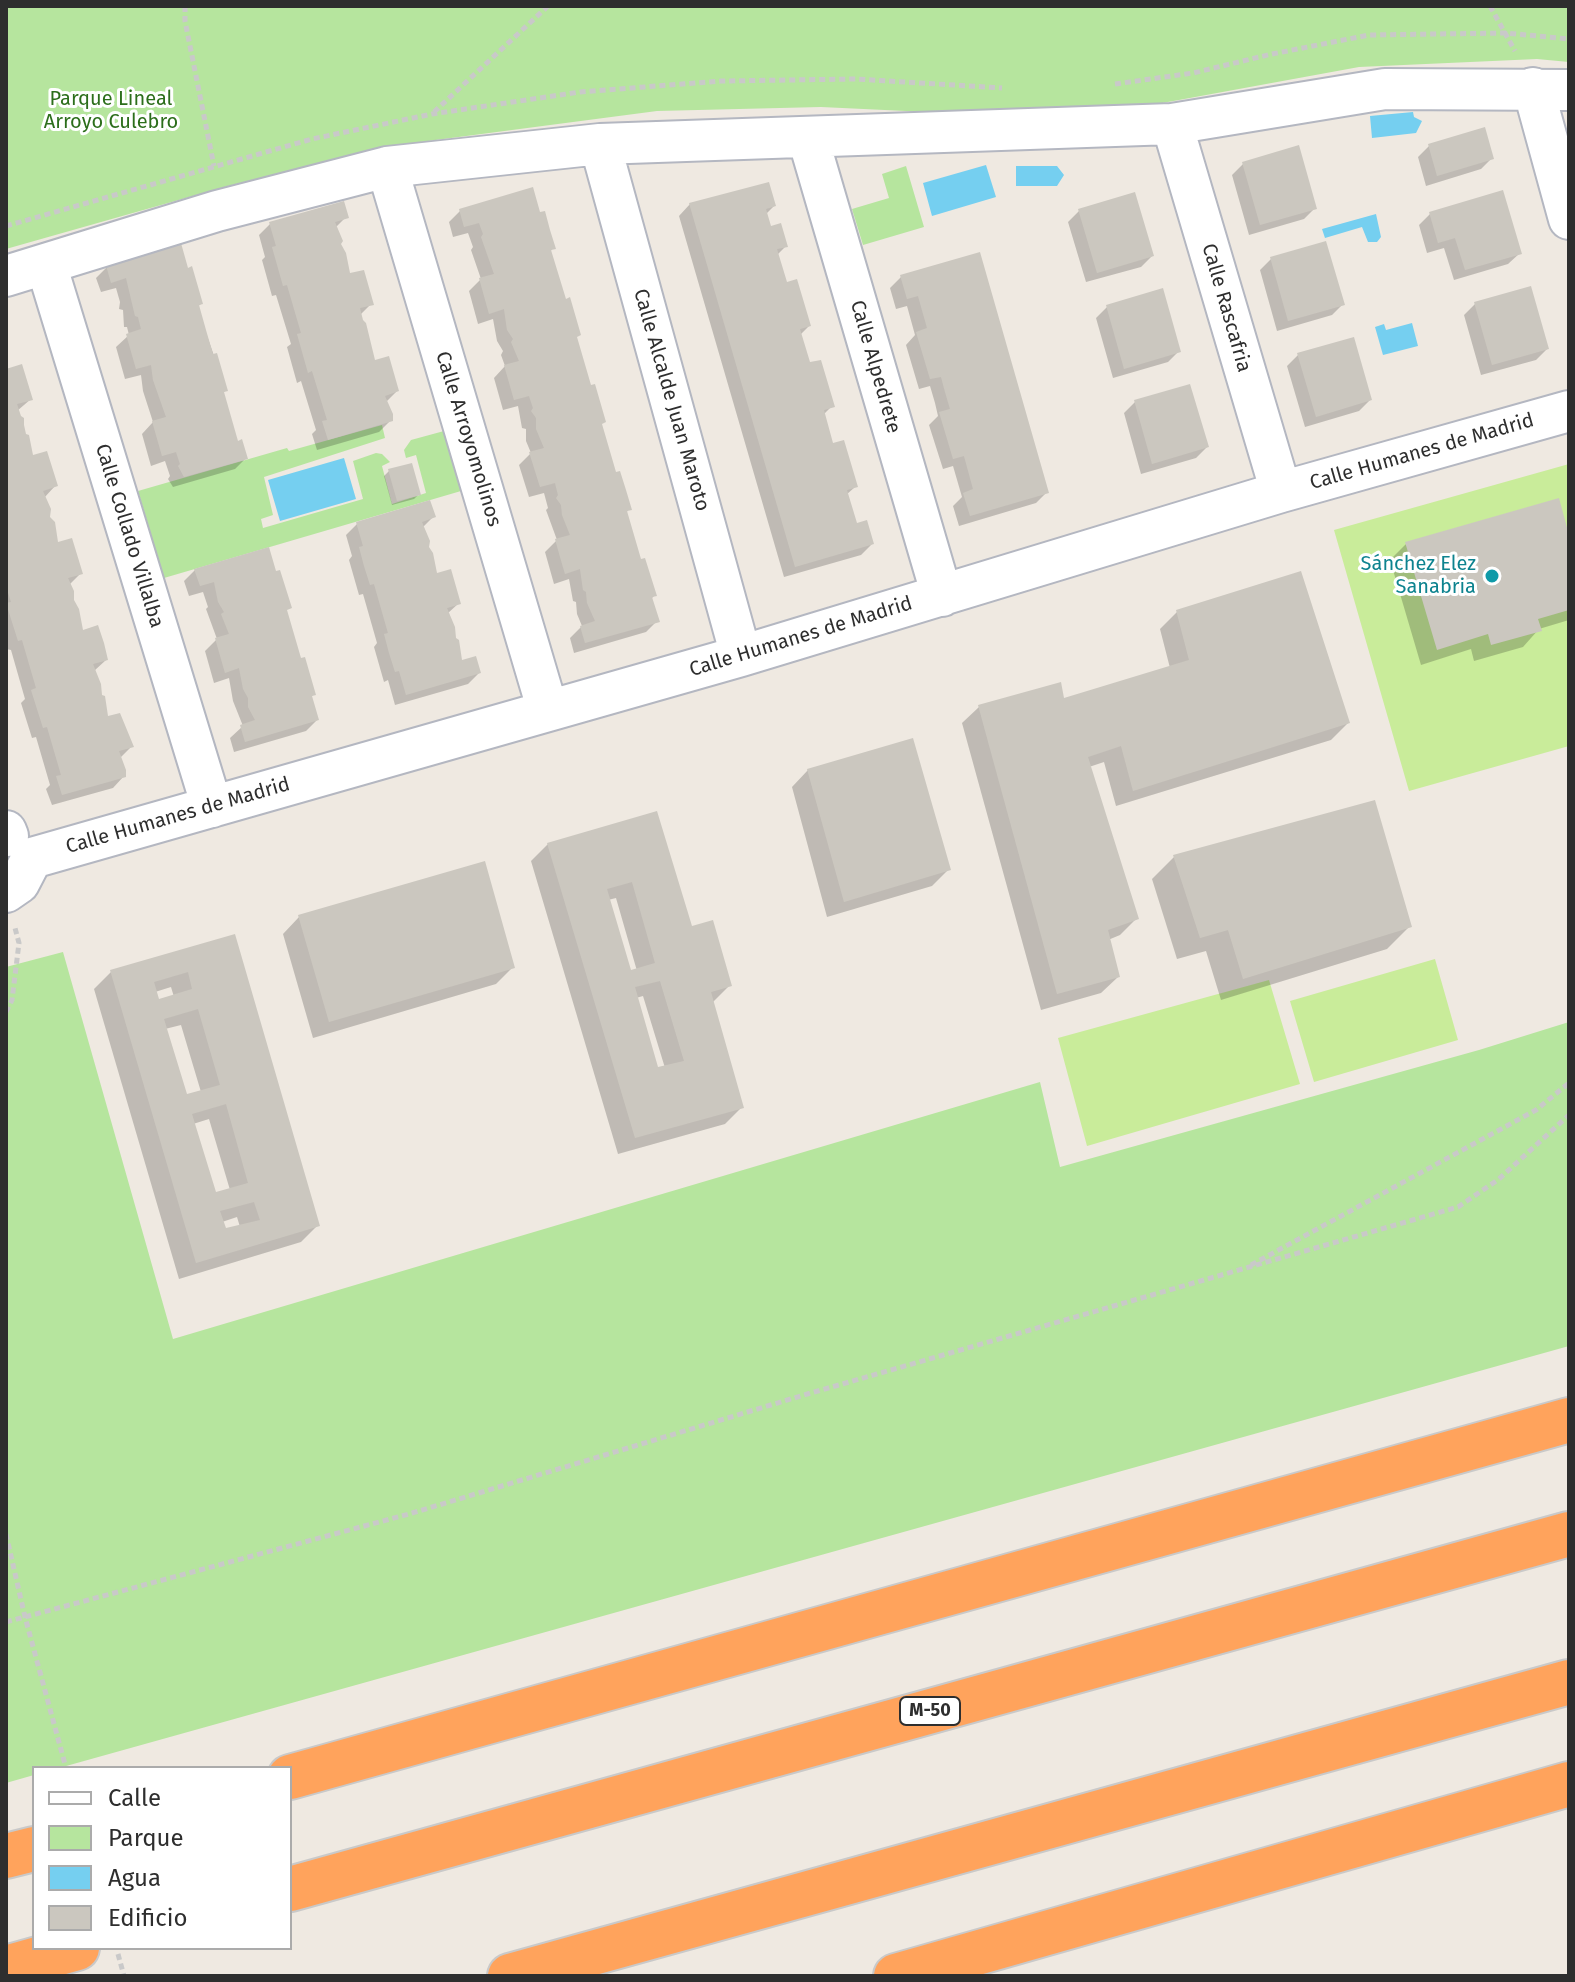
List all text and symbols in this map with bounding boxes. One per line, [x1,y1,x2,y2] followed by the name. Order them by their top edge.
[44,87,178,134] park label: Parque Lineal Arroyo Culebro
[1196,241,1256,375] street label: Calle Rascafria
[628,286,714,514] street label: Calle Alcalde Juan Maroto
[845,298,905,436] street label: Calle Alpedrete
[430,349,506,529] street label: Calle Arroyomolinos
[1307,409,1537,495] street label: Calle Humanes de Madrid
[90,441,168,631] street label: Calle Collado Villalba
[1361,552,1476,599] place label: Sánchez Elez Sanabria
[1483,567,1501,585] marker: Sánchez Elez Sanabria
[687,592,915,682] street label: Calle Humanes de Madrid
[63,773,293,859] street label: Calle Humanes de Madrid
[900,1697,960,1725] road number: M-50
[32,1766,292,1950] legend
[108,1784,161,1812] text: Calle
[108,1824,184,1852] text: Parque
[108,1864,161,1892] text: Agua
[108,1904,188,1932] text: Edificio

